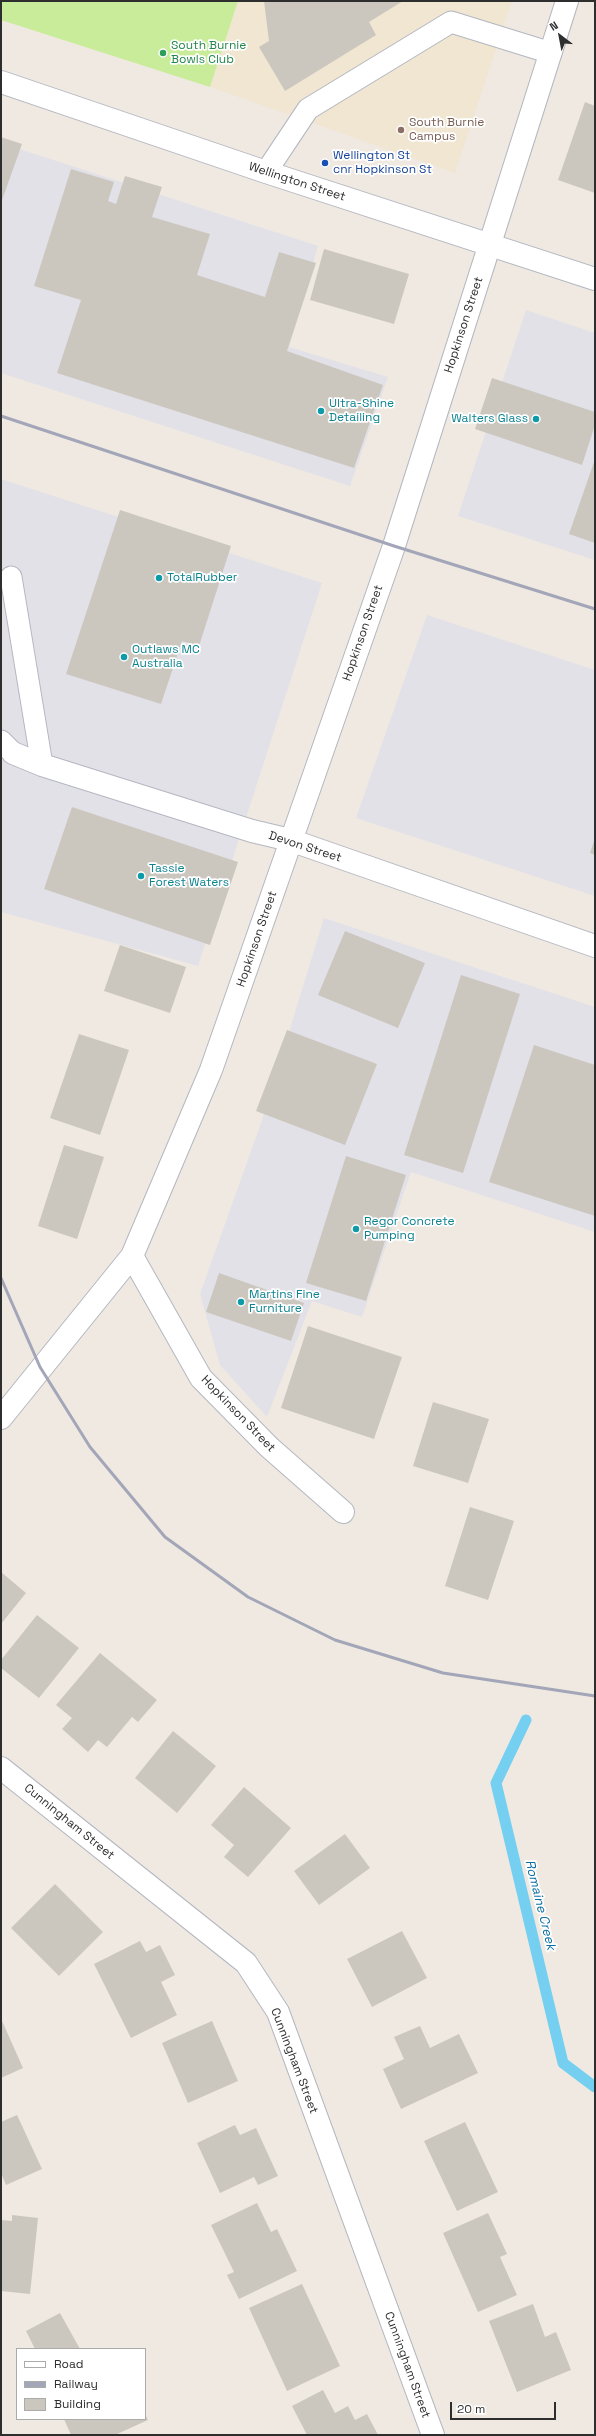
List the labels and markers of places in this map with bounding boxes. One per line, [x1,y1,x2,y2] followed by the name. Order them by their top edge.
[171,39,246,67] place label: South Burnie Bowls Club
[158,48,168,58] marker: South Burnie Bowls Club
[409,116,484,144] place label: South Burnie Campus
[396,125,406,135] marker: South Burnie Campus
[333,149,432,177] place label: Wellington St cnr Hopkinson St
[320,158,330,168] marker: Wellington St cnr Hopkinson St
[329,397,394,425] place label: Ultra-Shine Detailing
[316,406,326,416] marker: Ultra-Shine Detailing
[451,412,528,426] place label: Walters Glass
[531,414,541,424] marker: Walters Glass
[167,571,237,585] place label: TotalRubber
[154,573,164,583] marker: TotalRubber
[132,643,200,671] place label: Outlaws MC Australia
[119,652,129,662] marker: Outlaws MC Australia
[149,862,229,890] place label: Tassie Forest Waters
[136,871,146,881] marker: Tassie Forest Waters
[364,1215,455,1243] place label: Regor Concrete Pumping
[351,1224,361,1234] marker: Regor Concrete Pumping
[249,1288,320,1316] place label: Martins Fine Furniture
[236,1297,246,1307] marker: Martins Fine Furniture

